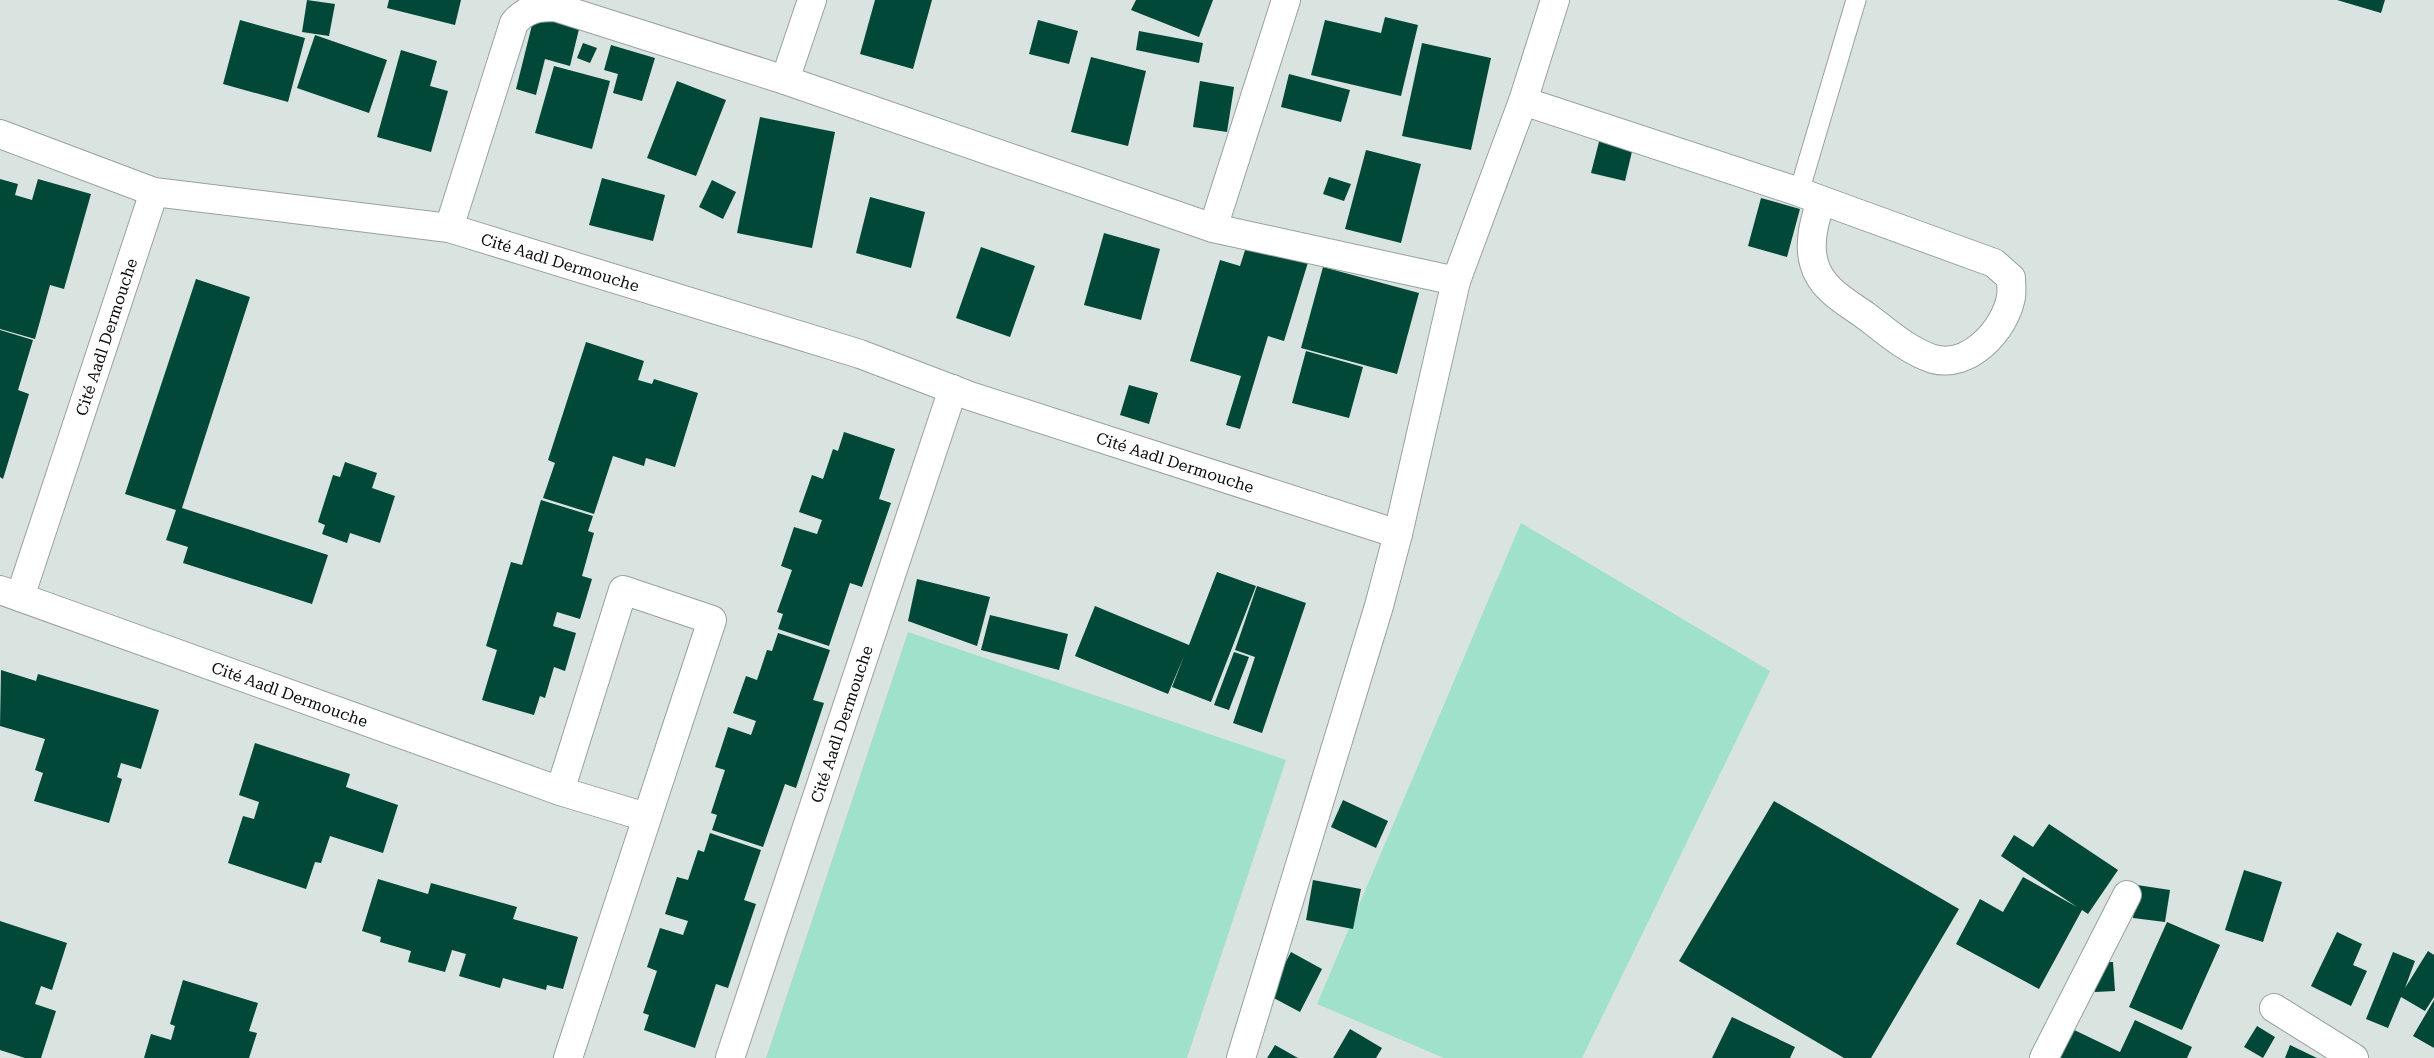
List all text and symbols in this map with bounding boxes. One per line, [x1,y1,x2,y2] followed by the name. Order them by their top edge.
[479,229,642,295] street label: Cité Aadl Dermouche
[71,256,141,418] street label: Cité Aadl Dermouche
[1094,428,1257,497] street label: Cité Aadl Dermouche
[806,643,876,805] street label: Cité Aadl Dermouche
[209,657,371,731] street label: Cité Aadl Dermouche

